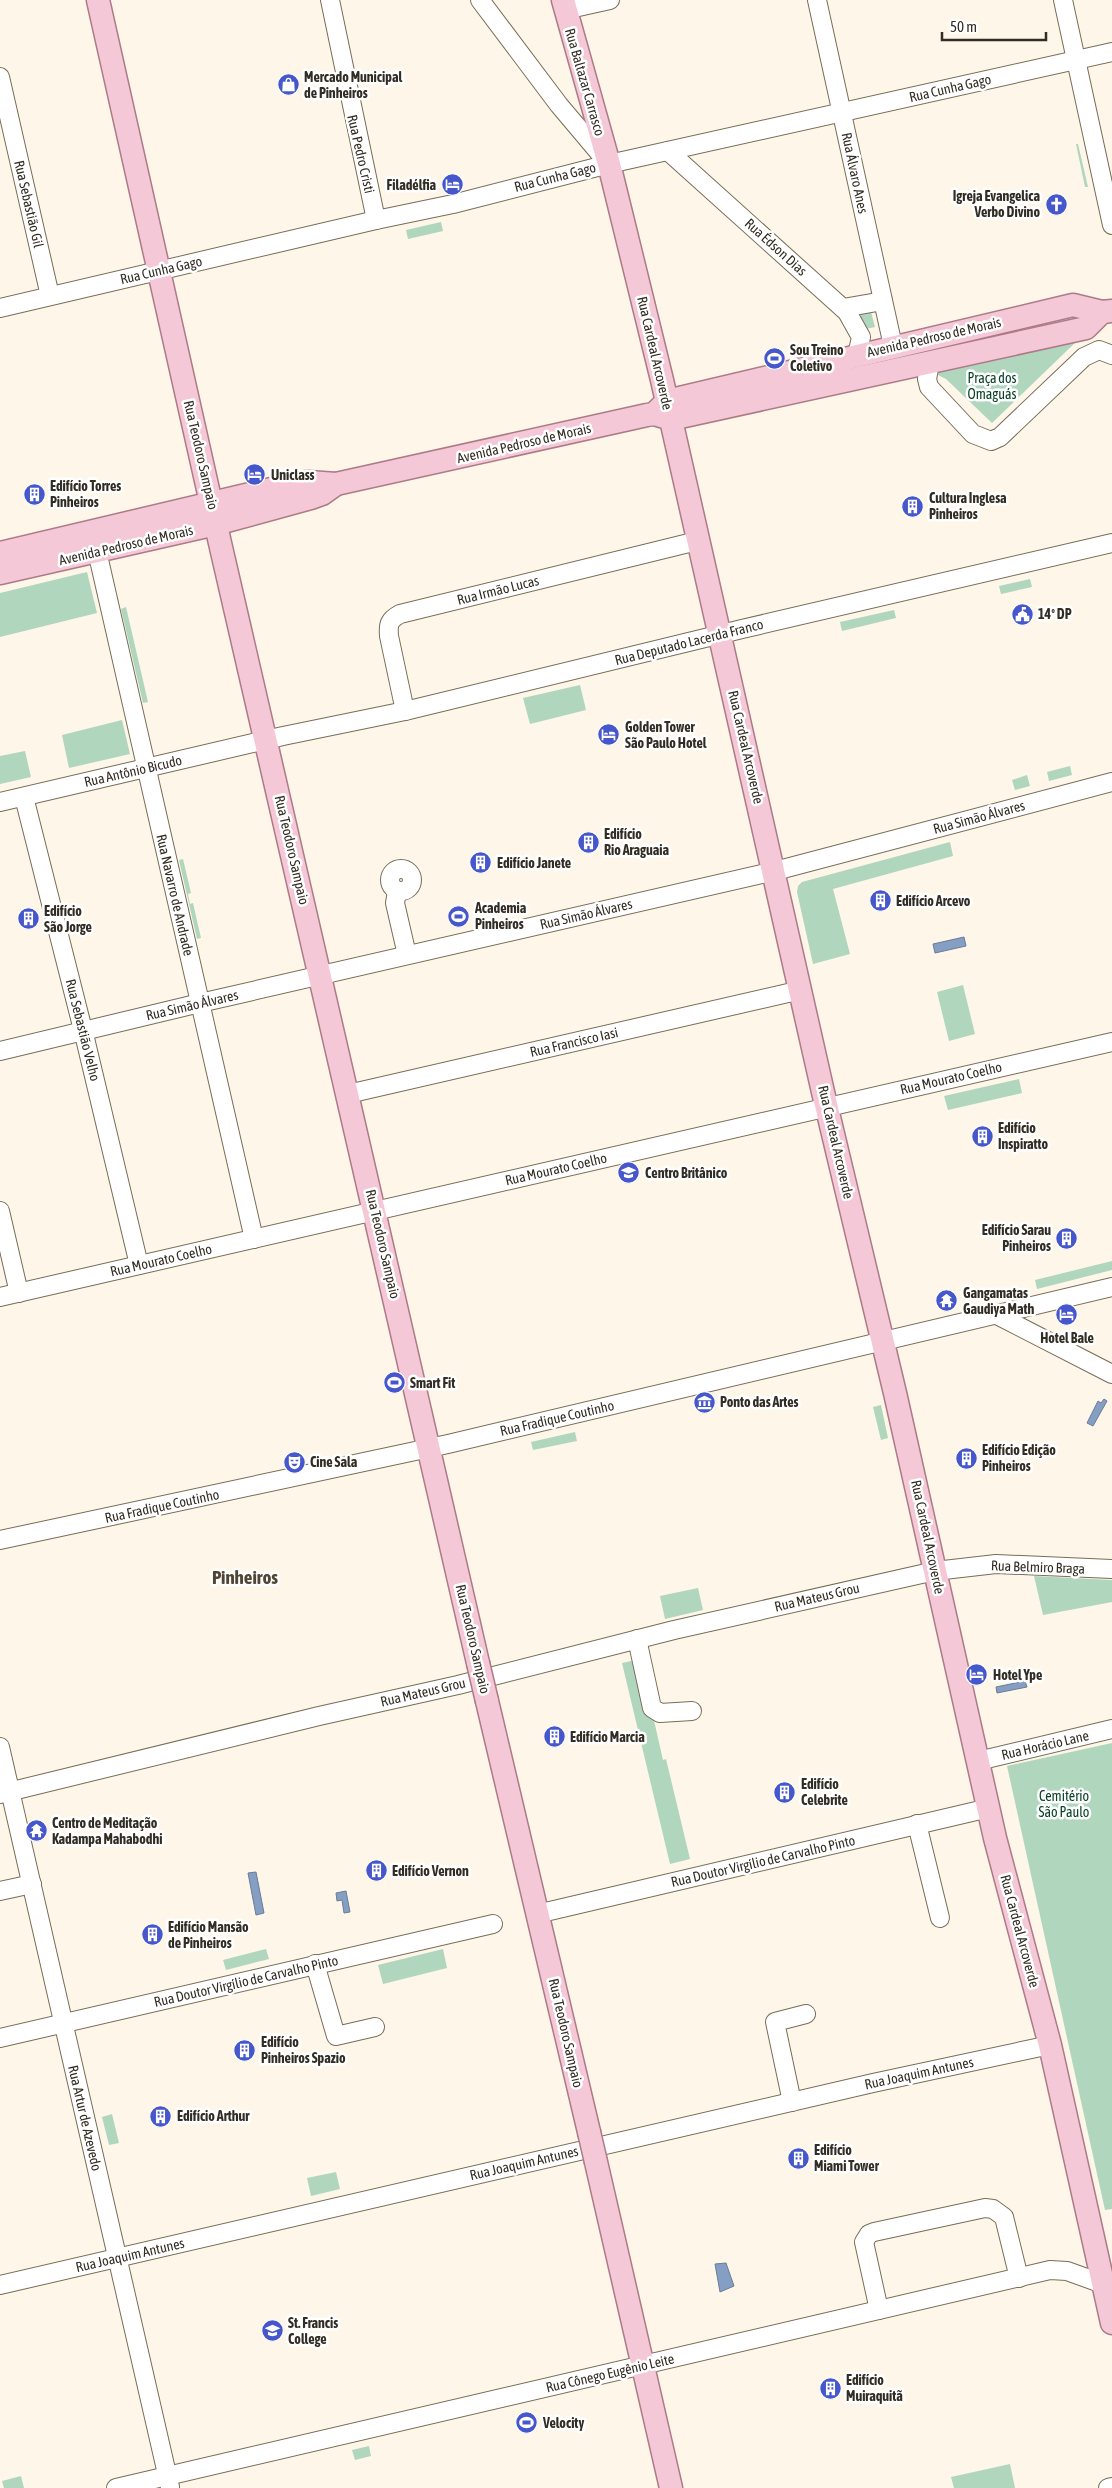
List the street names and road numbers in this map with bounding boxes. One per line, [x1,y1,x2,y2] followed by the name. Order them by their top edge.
[562,26,608,138] street label: Rua Baltazar Carrasco
[908,71,992,105] street label: Rua Cunha Gago
[344,113,378,195] street label: Rua Pedro Cristi
[839,131,871,215] street label: Rua Álvaro Anes
[11,159,47,250] street label: Rua Sebastião Gil
[513,159,597,195] street label: Rua Cunha Gago
[742,215,810,279] street label: Rua Édson Dias
[119,253,203,287] street label: Rua Cunha Gago
[634,295,676,411] street label: Rua Cardeal Arcoverde
[865,314,1003,360] street label: Avenida Pedroso de Morais
[181,399,221,511] street label: Rua Teodoro Sampaio
[455,420,593,466] street label: Avenida Pedroso de Morais
[57,522,195,568] street label: Avenida Pedroso de Morais
[455,572,541,608] street label: Rua Irmão Lucas
[613,616,765,668] street label: Rua Deputado Lacerda Franco
[725,689,767,805] street label: Rua Cardeal Arcoverde
[83,752,183,790] street label: Rua Antônio Bicudo
[272,794,312,906] street label: Rua Teodoro Sampaio
[931,797,1027,837] street label: Rua Simão Álvares
[153,833,197,957] street label: Rua Navarro de Andrade
[538,896,634,932] street label: Rua Simão Álvares
[63,977,103,1083] street label: Rua Sebastião Velho
[144,987,240,1023] street label: Rua Simão Álvares
[528,1024,620,1060] street label: Rua Francisco Iasi
[899,1059,1003,1097] street label: Rua Mourato Coelho
[815,1084,857,1200] street label: Rua Cardeal Arcoverde
[504,1150,608,1188] street label: Rua Mourato Coelho
[363,1188,403,1300] street label: Rua Teodoro Sampaio
[109,1241,213,1279] street label: Rua Mourato Coelho
[498,1397,616,1439] street label: Rua Fradique Coutinho
[908,1479,948,1595] street label: Rua Cardeal Arcoverde
[103,1486,221,1526] street label: Rua Fradique Coutinho
[991,1557,1085,1577] street label: Rua Belmiro Braga
[773,1579,861,1615] street label: Rua Mateus Grou
[453,1583,493,1695] street label: Rua Teodoro Sampaio
[379,1674,467,1710] street label: Rua Mateus Grou
[1000,1727,1090,1763] street label: Rua Horácio Lane
[669,1832,857,1890] street label: Rua Doutor Virgílio de Carvalho Pinto
[997,1873,1043,1989] street label: Rua Cardeal Arcoverde
[152,1952,340,2010] street label: Rua Doutor Virgílio de Carvalho Pinto
[546,1977,586,2089] street label: Rua Teodoro Sampaio
[863,2054,975,2092] street label: Rua Joaquim Antunes
[65,2064,105,2172] street label: Rua Artur de Azevedo
[468,2143,580,2183] street label: Rua Joaquim Antunes
[74,2235,186,2275] street label: Rua Joaquim Antunes
[544,2350,676,2396] street label: Rua Cônego Eugênio Leite

